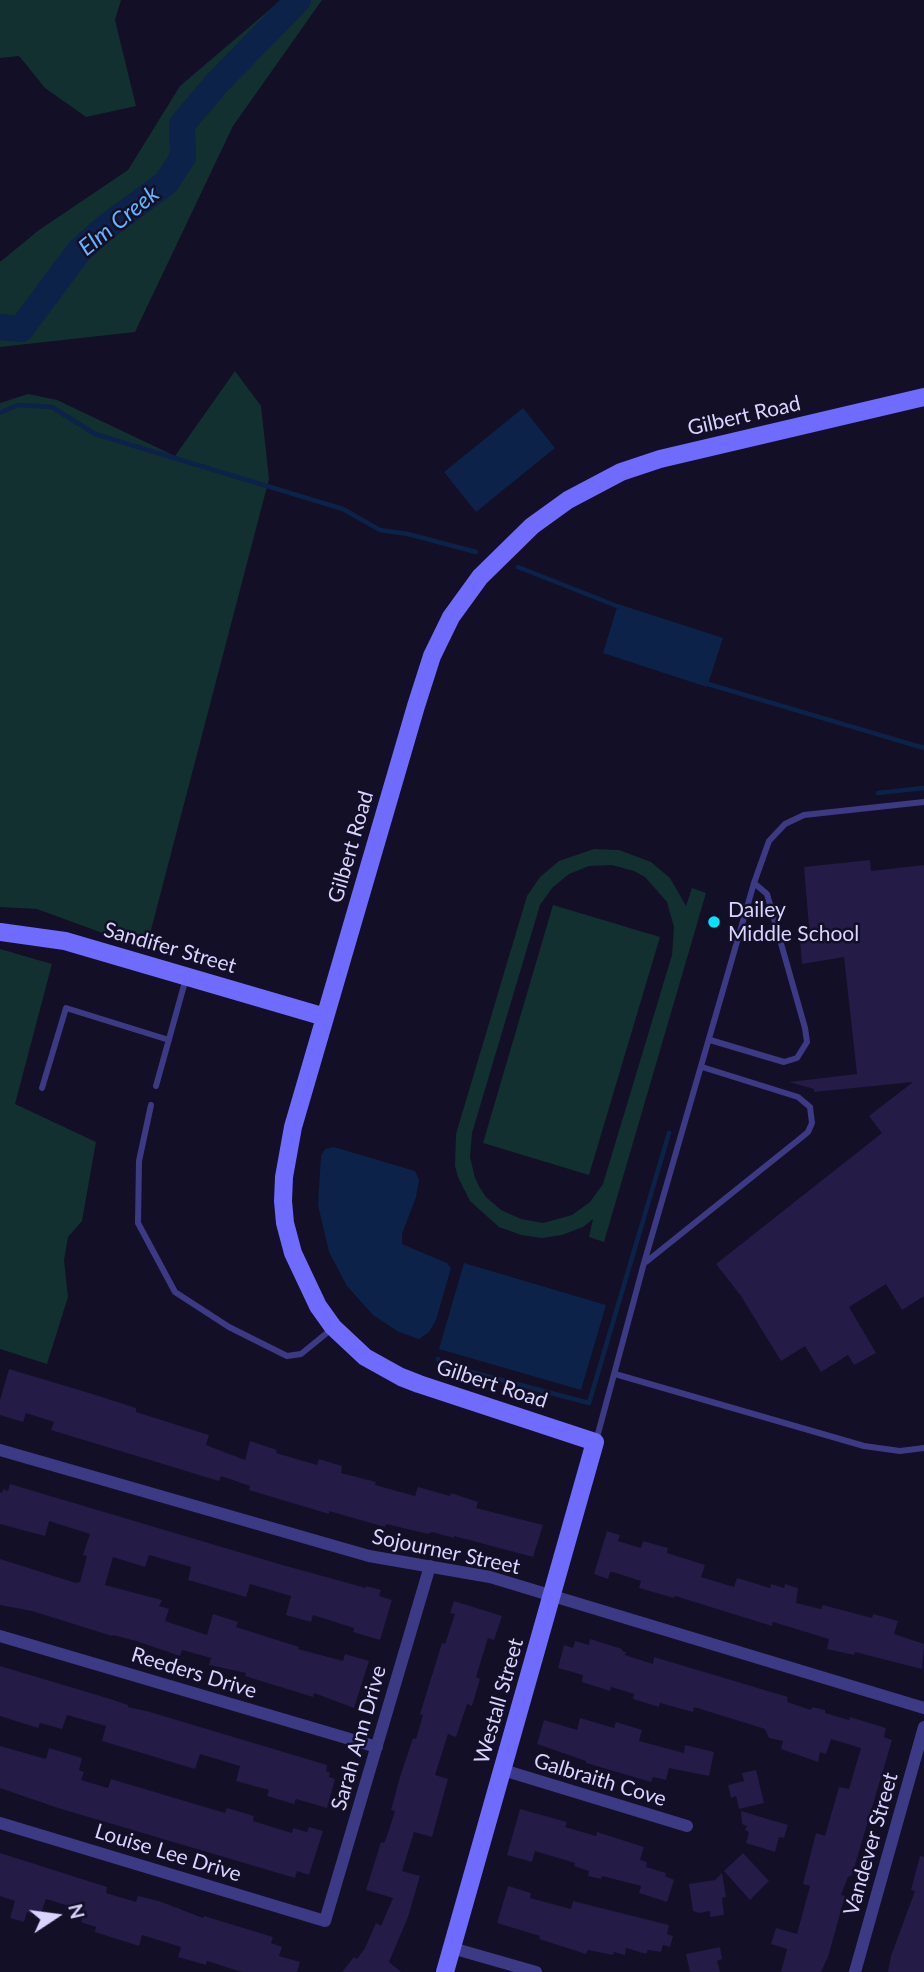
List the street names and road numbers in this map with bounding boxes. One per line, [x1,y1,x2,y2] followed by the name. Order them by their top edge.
[685,391,803,441] street label: Gilbert Road
[323,788,379,906] street label: Gilbert Road
[101,917,239,979] street label: Sandifer Street
[433,1354,551,1414] street label: Gilbert Road
[370,1524,522,1580] street label: Sojourner Street
[469,1635,529,1767] street label: Westall Street
[128,1642,260,1704] street label: Reeders Drive
[326,1663,392,1813] street label: Sarah Ann Drive
[531,1748,669,1812] street label: Galbraith Cove
[839,1770,903,1918] street label: Vandever Street
[92,1819,244,1887] street label: Louise Lee Drive

